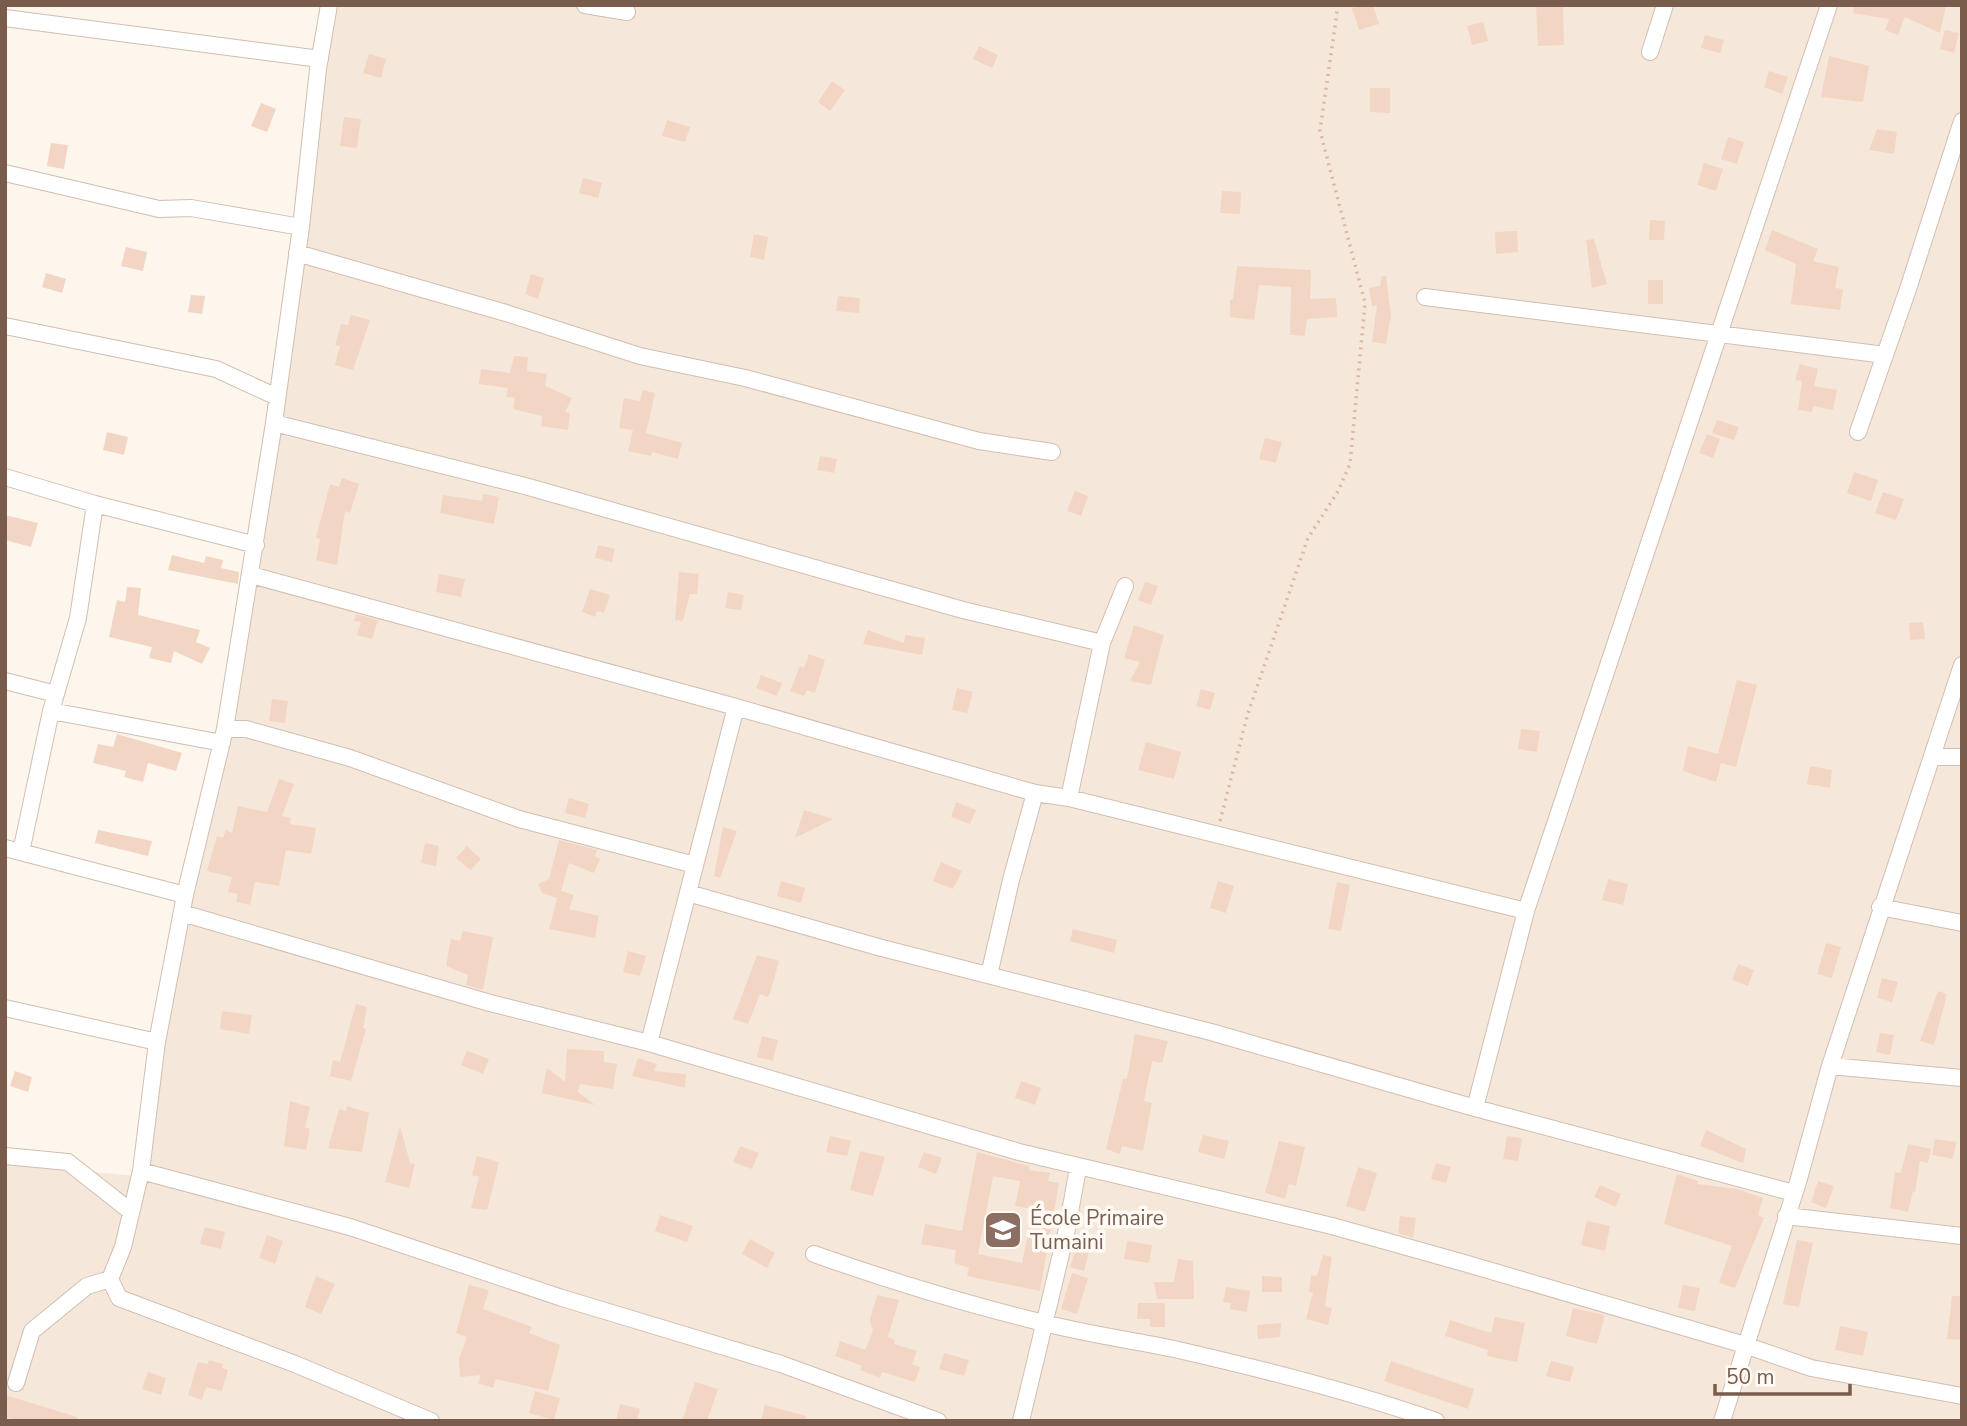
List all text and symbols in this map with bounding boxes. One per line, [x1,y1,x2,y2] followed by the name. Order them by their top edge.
[1030,1204,1164,1256] place label: École Primaire Tumaini
[982,1209,1024,1251] school or university icon: École Primaire Tumaini
[1715,1352,1850,1396] scale bar
[1726,1363,1775,1391] text: 50 m

